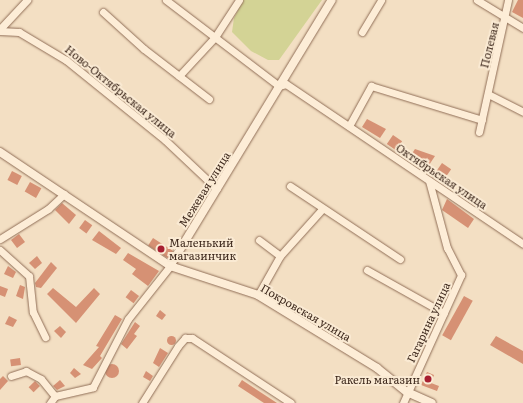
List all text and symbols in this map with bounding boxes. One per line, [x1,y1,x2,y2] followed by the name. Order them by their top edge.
[477,21,501,69] street label: Полевая
[63,42,179,140] street label: Ново-Октябрьская улица
[394,141,490,211] street label: Октябрьская улица
[176,149,232,229] street label: Межевая улица
[169,236,236,262] place label: Маленький магазинчик
[156,244,166,254] marker: Маленький магазинчик
[404,280,452,364] street label: Гагарина улица
[258,281,354,343] street label: Покровская улица
[334,372,420,386] place label: Ракель магазин
[423,374,433,384] marker: Ракель магазин

